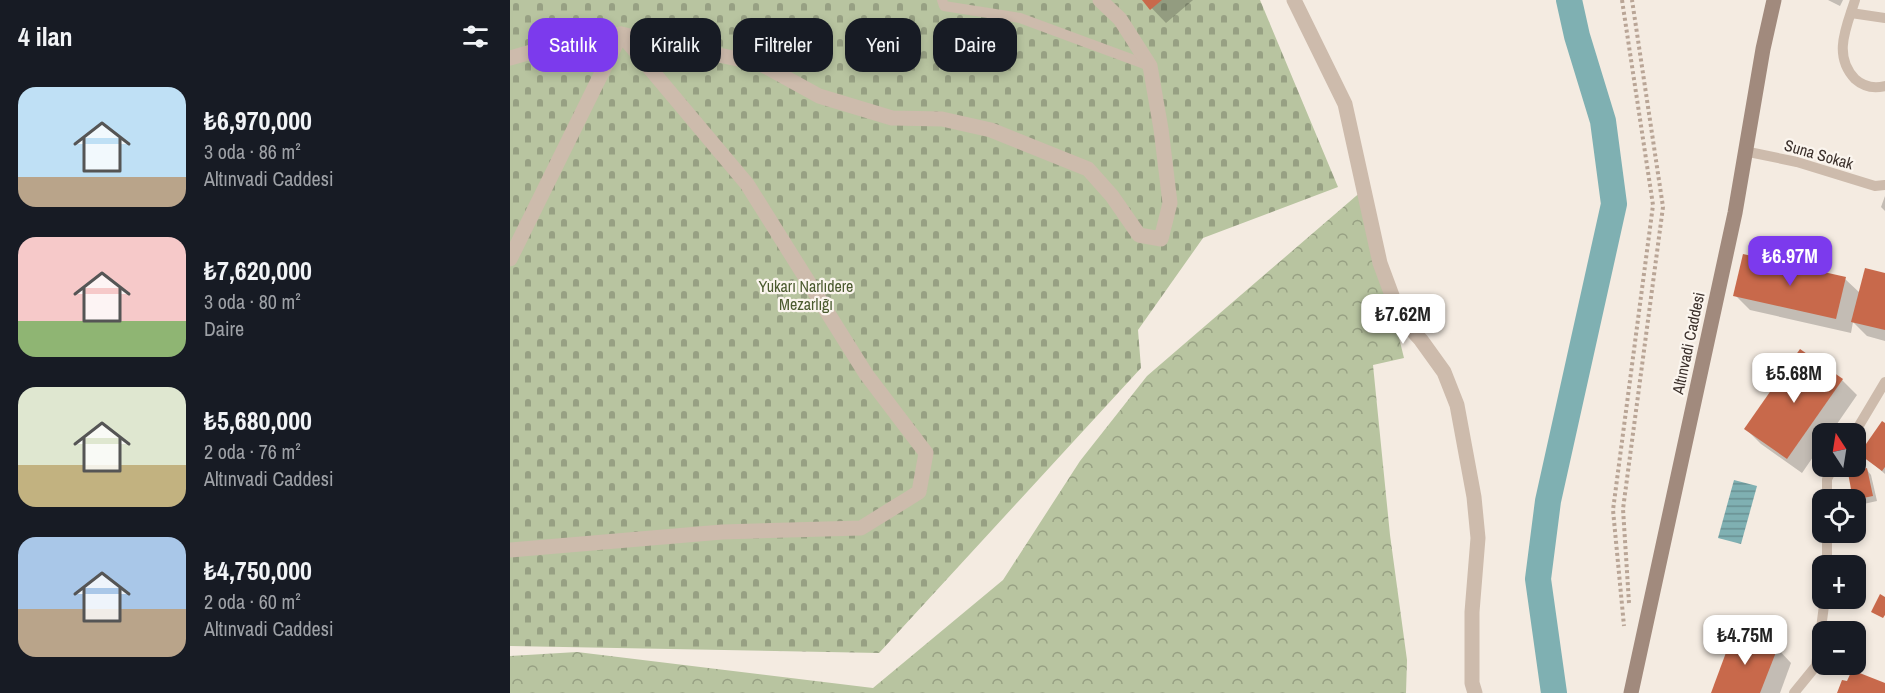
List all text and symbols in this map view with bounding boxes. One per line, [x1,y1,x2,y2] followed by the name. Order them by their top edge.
[528,18,618,72] chip: Satılık
[630,18,721,72] chip: Kiralık
[733,18,833,72] chip: Filtreler
[845,18,921,72] chip: Yeni
[933,18,1017,72] chip: Daire
[18,19,73,54] text: 4 ilan
[459,20,492,53] icon: filters
[204,103,312,138] text: ₺6,970,000
[66,111,138,183] icon: home
[1782,134,1856,174] street label: Suna Sokak
[204,138,301,165] text: 3 oda · 86 m²
[204,165,333,192] text: Altınvadi Caddesi
[1741,236,1839,287] pin: ₺6.97M
[1762,242,1818,269] text: ₺6.97M
[204,253,312,288] text: ₺7,620,000
[66,261,138,333] icon: home
[759,275,853,315] park label: Yukarı Narlıdere Mezarlığı
[204,288,301,315] text: 3 oda · 80 m²
[1666,290,1710,397] street label: Altınvadi Caddesi
[1354,294,1452,345] pin: ₺7.62M
[1375,300,1431,327] text: ₺7.62M
[204,315,244,342] text: Daire
[1745,353,1843,404] pin: ₺5.68M
[1766,359,1822,386] text: ₺5.68M
[204,403,312,438] text: ₺5,680,000
[66,411,138,483] icon: home
[1812,423,1866,477] north arrow
[1812,423,1866,675] map controls
[204,438,301,465] text: 2 oda · 76 m²
[204,465,333,492] text: Altınvadi Caddesi
[1812,489,1866,543] button: locate
[204,553,312,588] text: ₺4,750,000
[1812,555,1866,609] button: +
[66,561,138,633] icon: home
[204,588,301,615] text: 2 oda · 60 m²
[204,615,333,642] text: Altınvadi Caddesi
[1696,615,1794,666] pin: ₺4.75M
[1717,621,1773,648] text: ₺4.75M
[1812,621,1866,675] button: −

